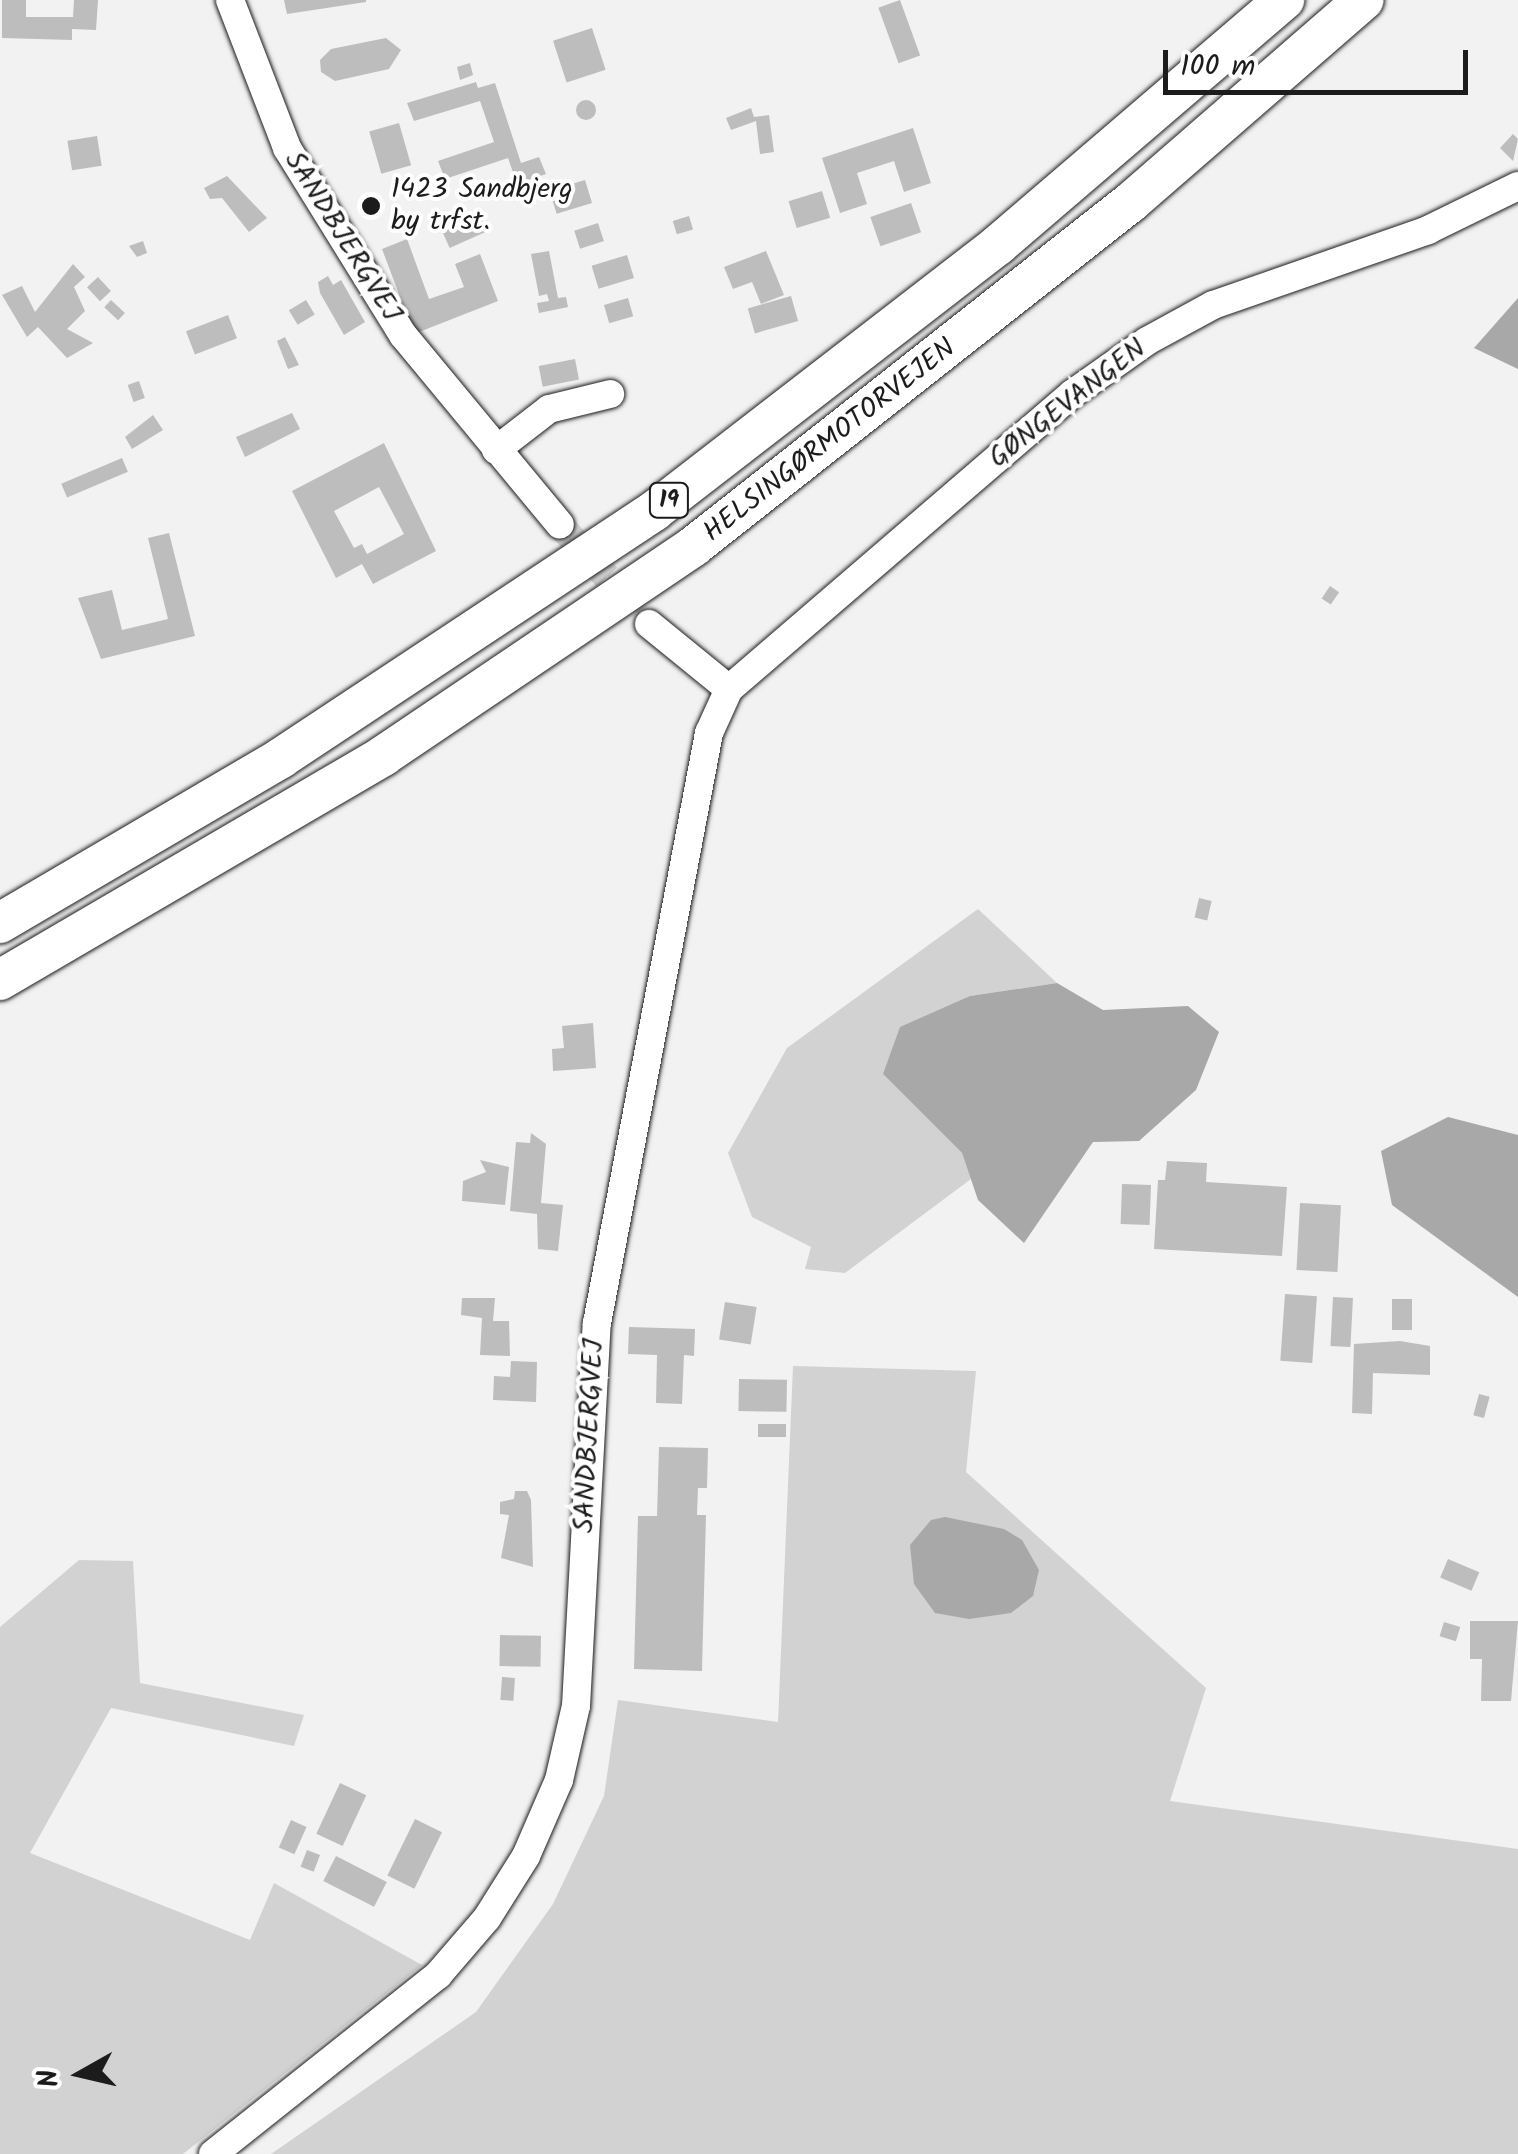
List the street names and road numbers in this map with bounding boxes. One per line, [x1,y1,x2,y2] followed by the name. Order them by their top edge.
[276,146,408,328] street label: SANDBJERGVEJ
[697,332,963,550] street label: HELSINGØRMOTORVEJEN
[983,332,1153,476] street label: GØNGEVANGEN
[646,480,692,520] road number: 19
[568,1338,612,1534] street label: SANDBJERGVEJ

